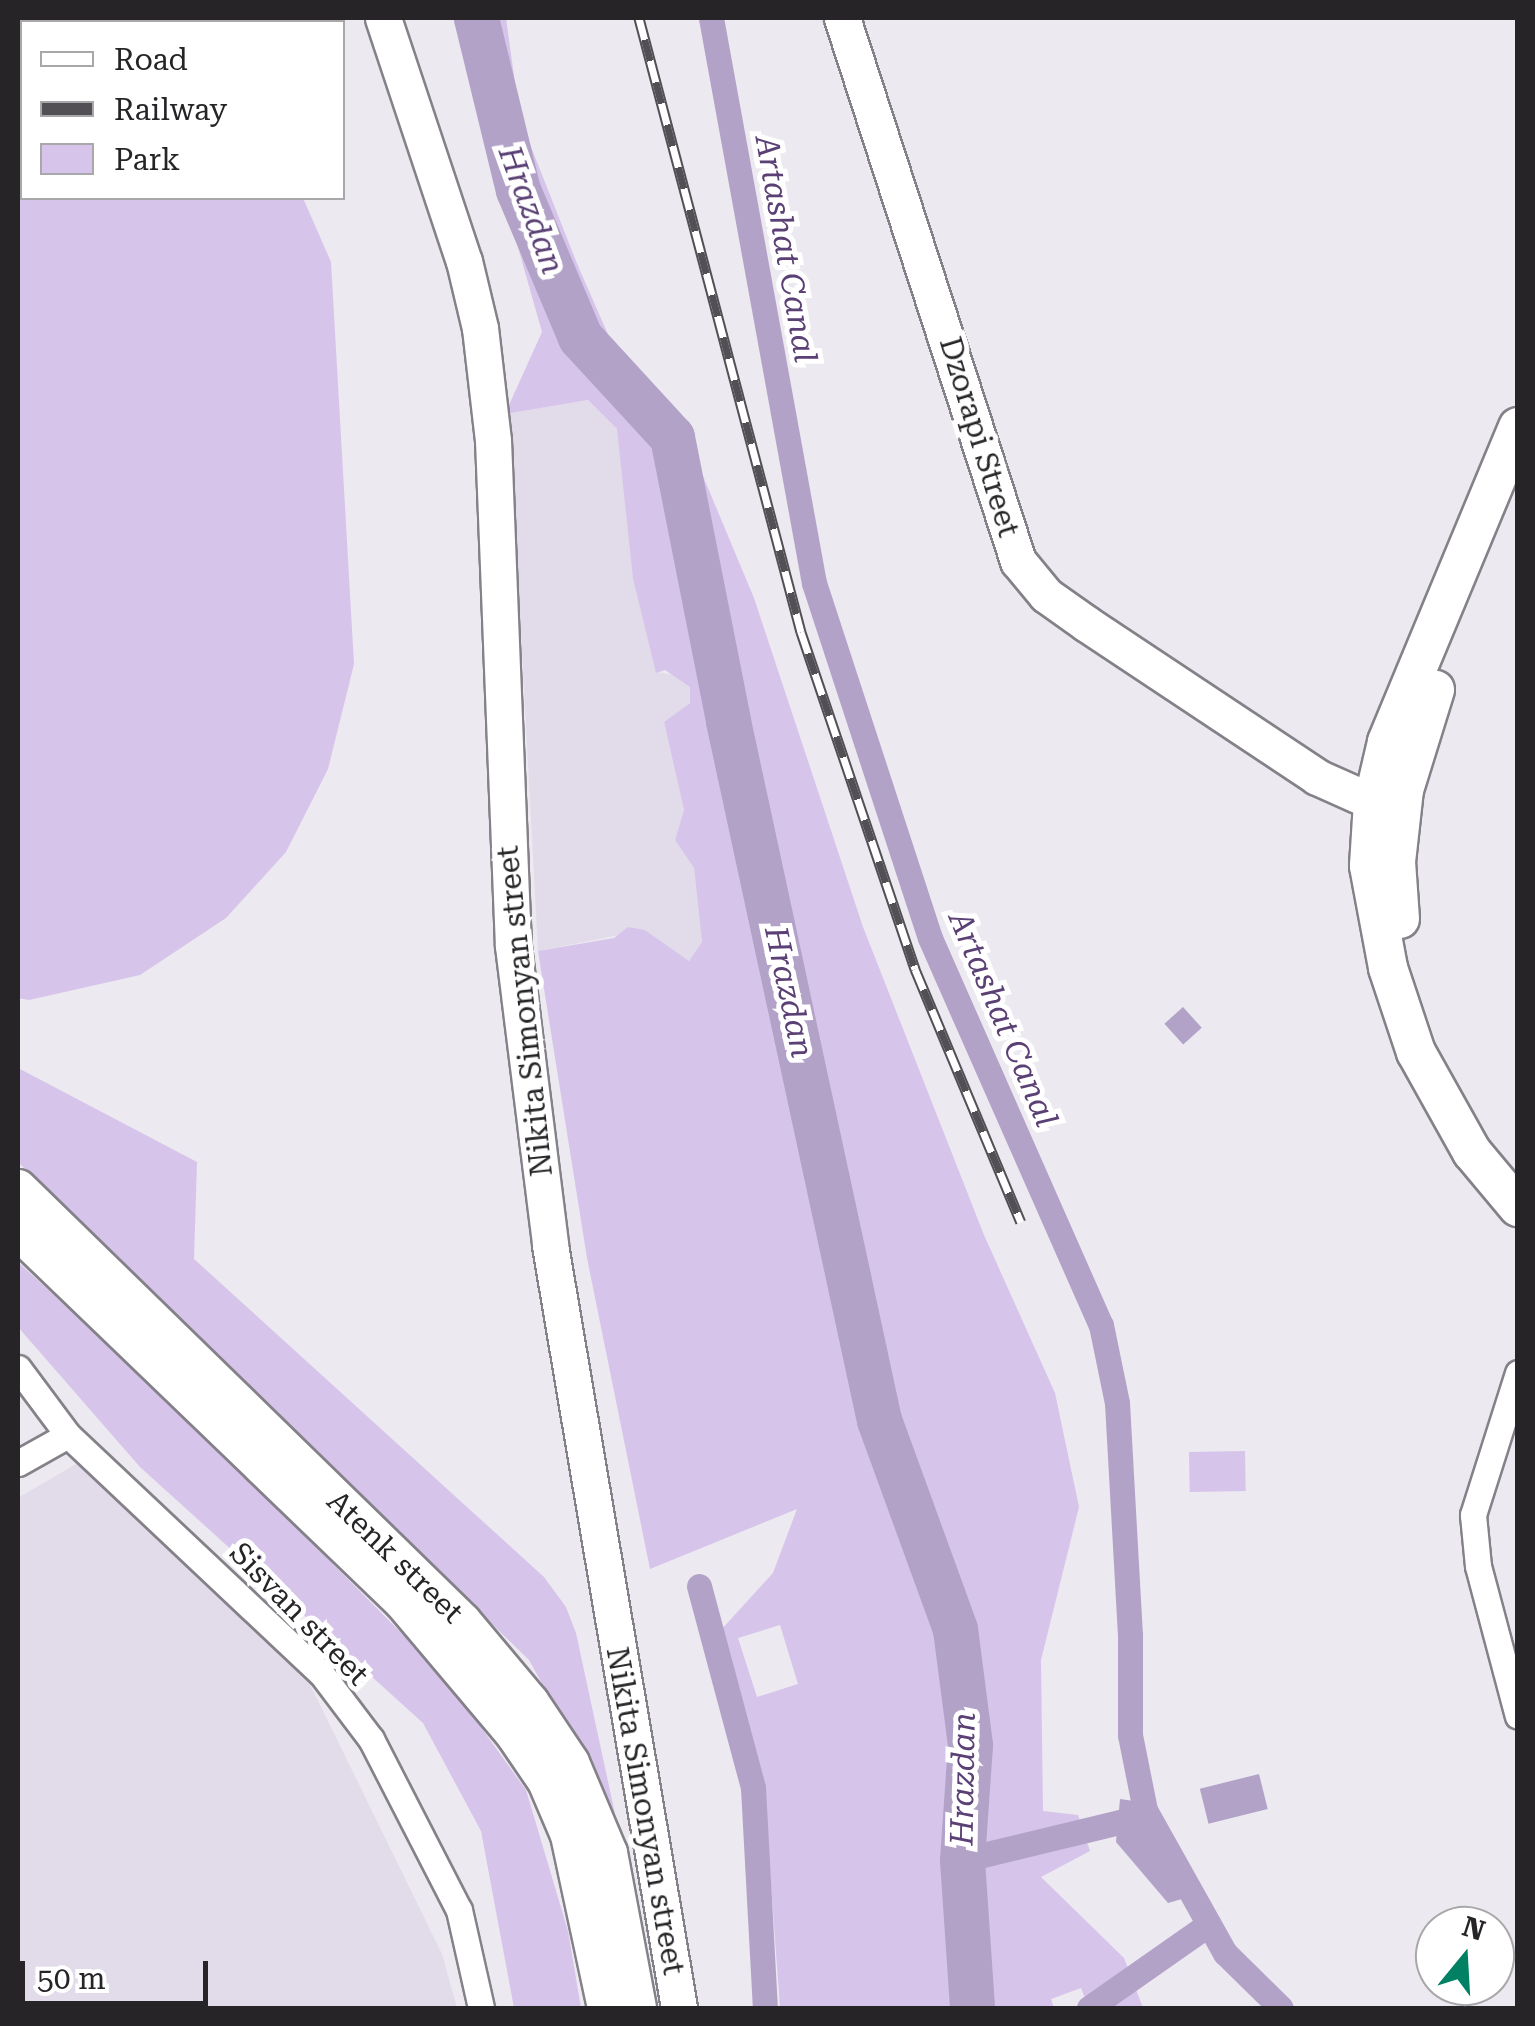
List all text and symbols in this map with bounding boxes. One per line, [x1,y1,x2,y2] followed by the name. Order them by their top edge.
[20,20,345,200] legend
[114,42,188,77] text: Road
[114,92,227,127] text: Railway
[747,132,825,366] water label: Artashat Canal
[490,141,572,279] water label: Hrazdan
[114,142,180,177] text: Park
[932,333,1026,541] street label: Dzorapi Street
[490,844,560,1178] street label: Nikita Simonyan street
[940,906,1066,1132] water label: Artashat Canal
[756,923,822,1061] water label: Hrazdan
[319,1483,471,1631] street label: Atenk street
[222,1535,376,1693] street label: Sisvan street
[598,1644,692,1978] street label: Nikita Simonyan street
[943,1712,983,1846] water label: Hrazdan
[1415,1906,1515,2006] north arrow
[1458,1910,1489,1948] text: N
[25,1941,212,2003] scale bar
[37,1961,106,1996] text: 50 m

